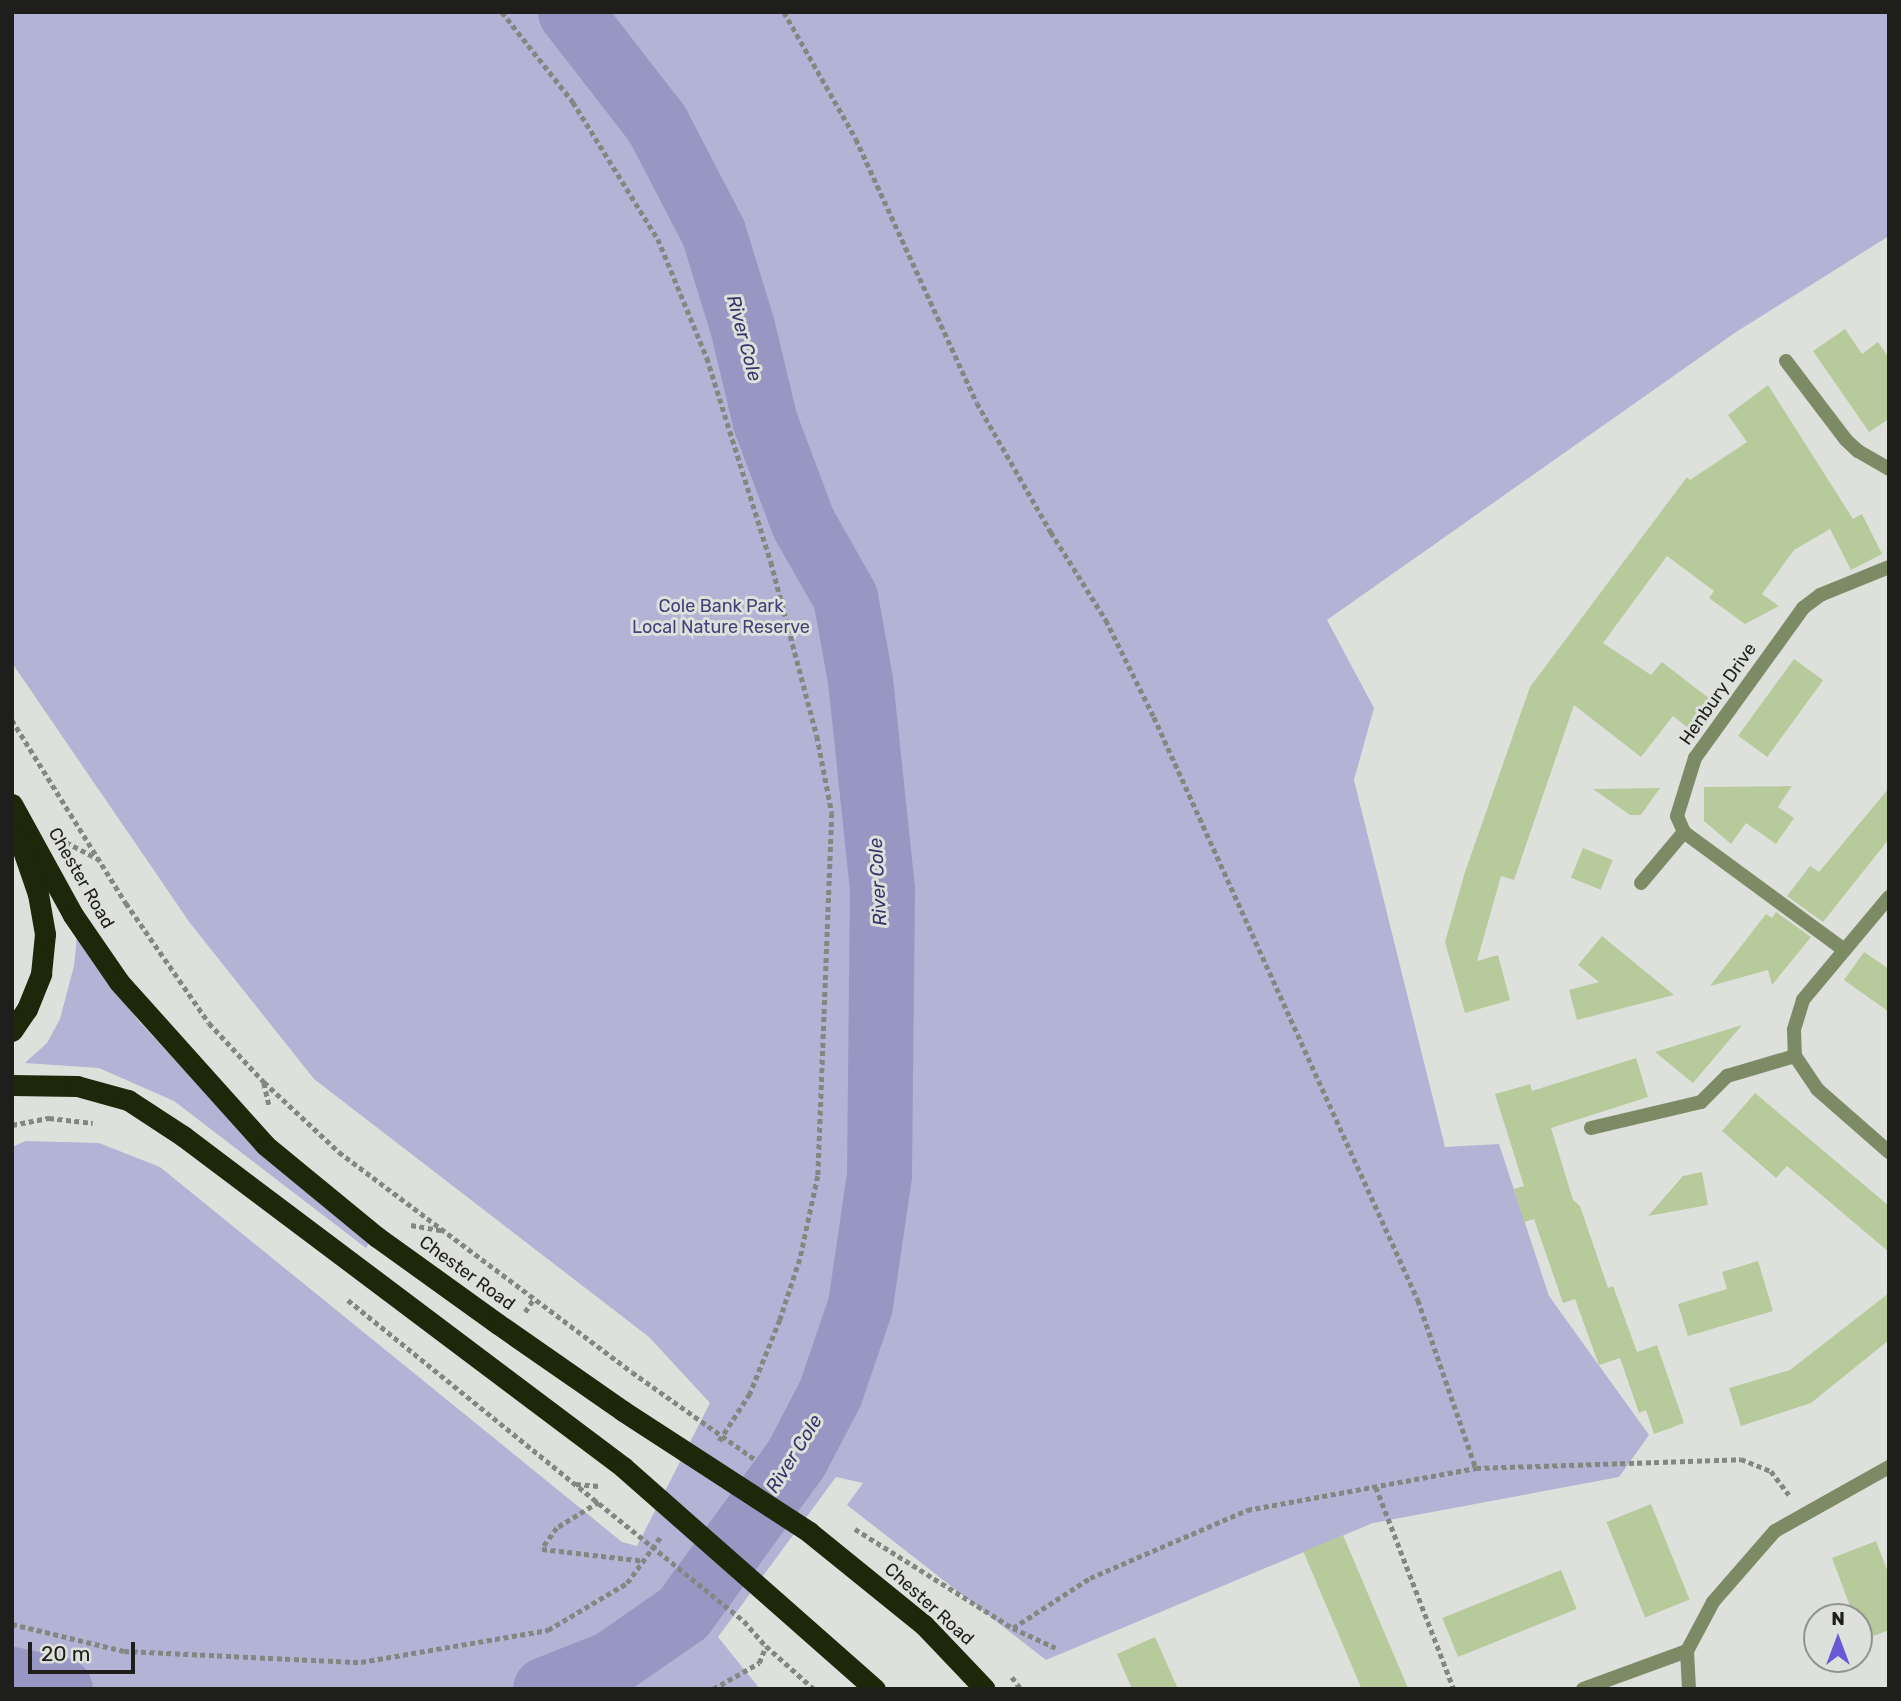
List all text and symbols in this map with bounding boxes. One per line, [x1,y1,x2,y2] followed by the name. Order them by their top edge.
[722,292,766,384] water label: River Cole
[632,596,810,638] park label: Cole Bank Park Local Nature Reserve
[1675,639,1761,749] street label: Henbury Drive
[43,824,119,932] street label: Chester Road
[864,837,892,927] water label: River Cole
[415,1231,519,1315] street label: Chester Road
[761,1410,827,1498] water label: River Cole
[880,1558,978,1650] street label: Chester Road
[1803,1603,1873,1673] north arrow
[1831,1607,1845,1630] text: N
[32,1628,138,1672] scale bar
[41,1641,90,1666] text: 20 m

